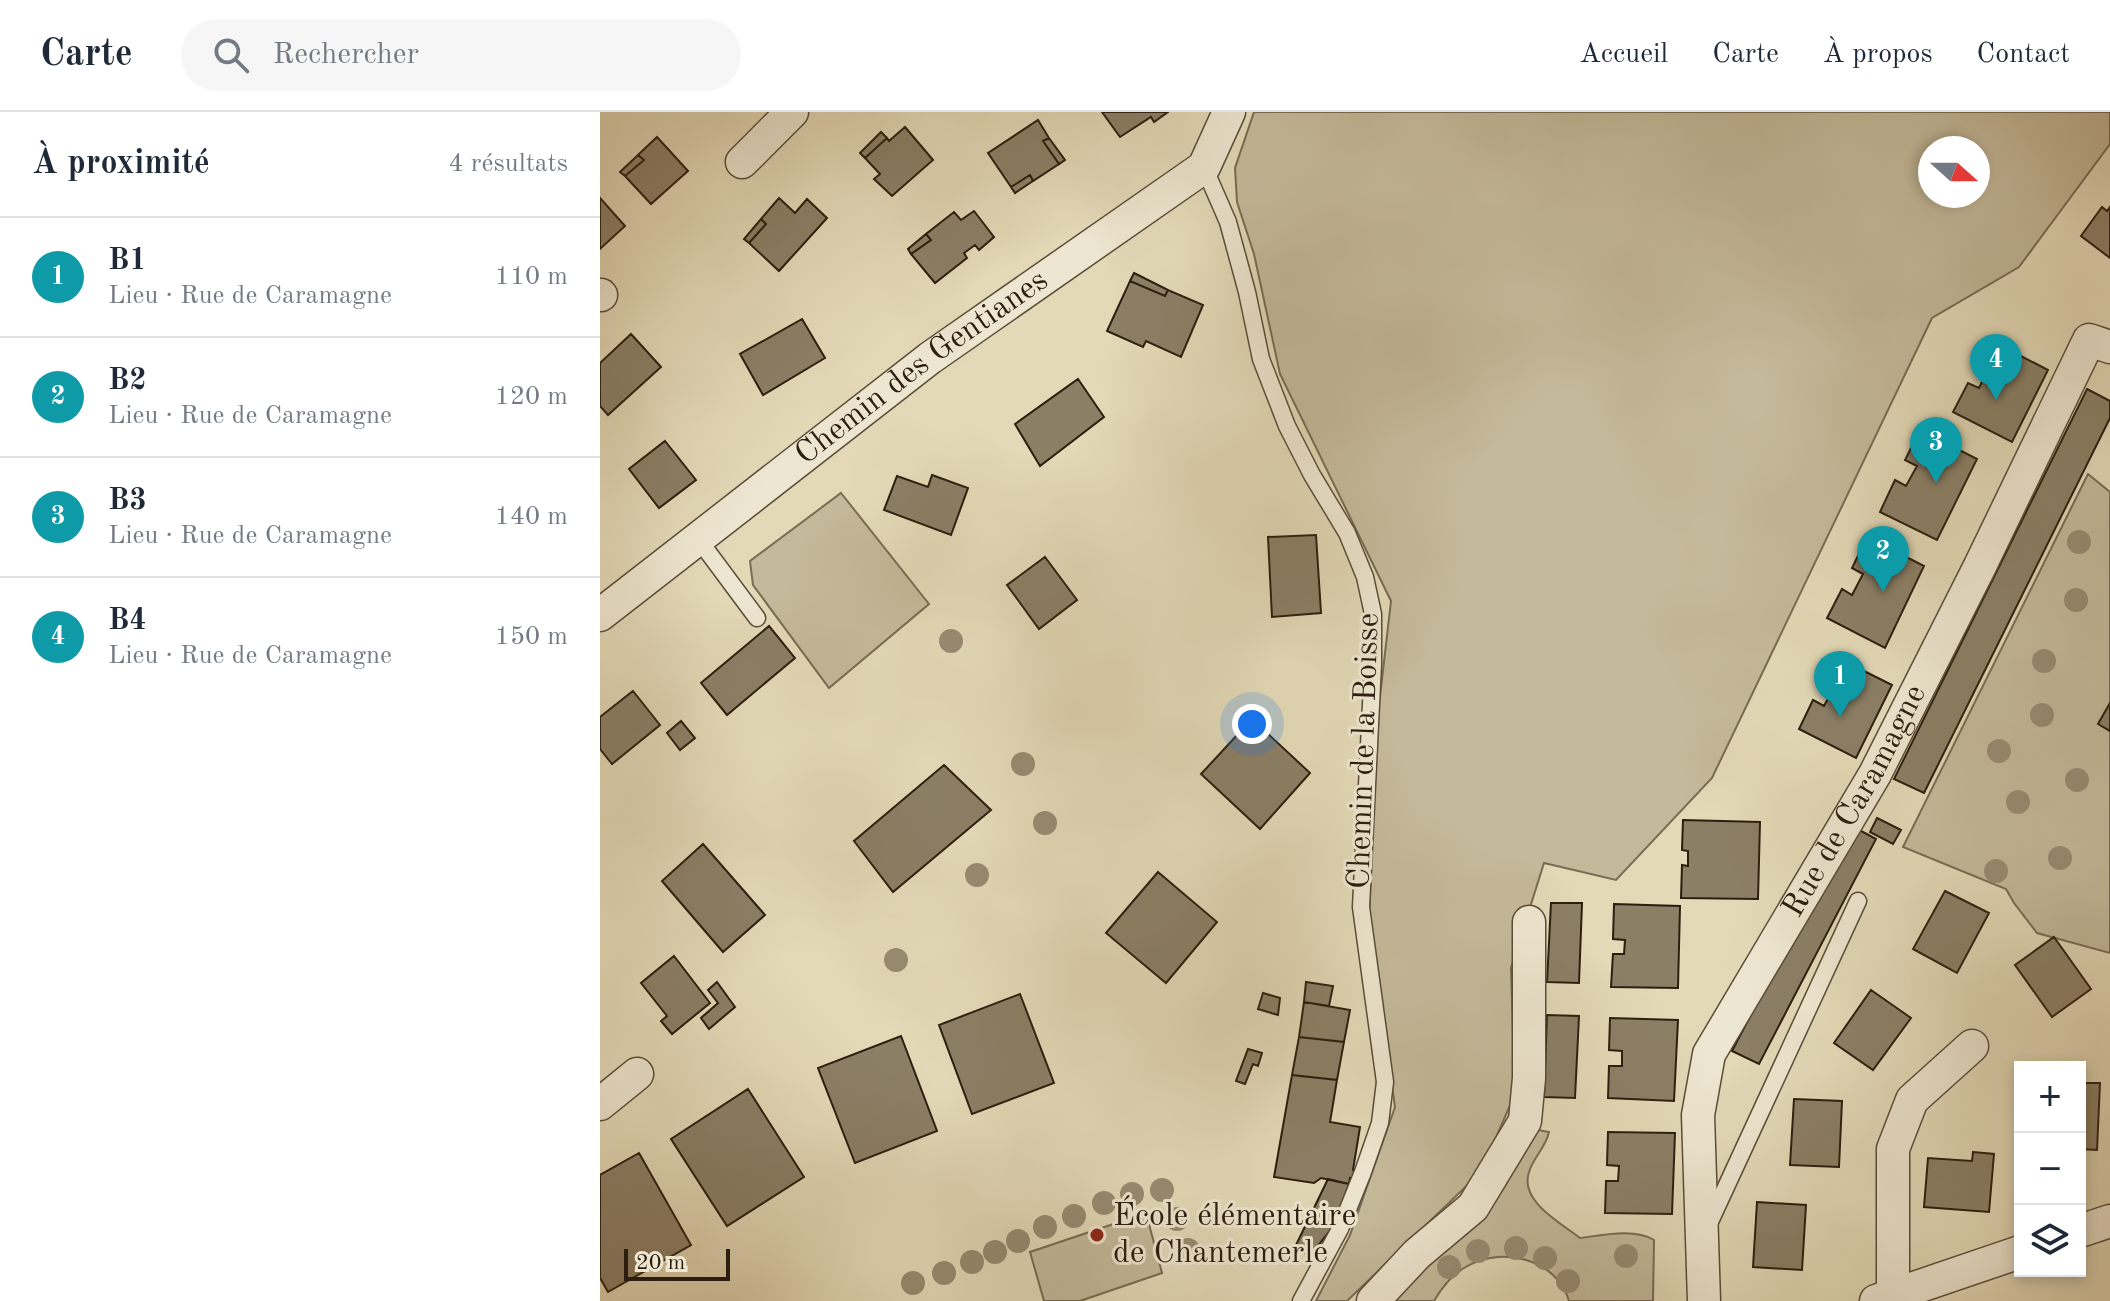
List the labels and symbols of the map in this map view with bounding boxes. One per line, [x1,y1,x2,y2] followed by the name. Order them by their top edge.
[1918,136,1990,208] north arrow
[790,265,1054,472] street label: Chemin des Gentianes
[1970,334,2022,400] pin: 4
[1910,417,1962,483] pin: 3
[1857,526,1909,592] pin: 2
[1344,612,1386,890] street label: Chemin de la Boisse
[1814,651,1866,717] pin: 1
[1778,680,1933,923] street label: Rue de Caramagne
[1232,704,1272,744] your location
[1113,1195,1356,1270] place label: École élémentaire de Chantemerle
[1088,1226,1106,1244] marker: École élémentaire de Chantemerle
[624,1245,730,1281] scale bar

